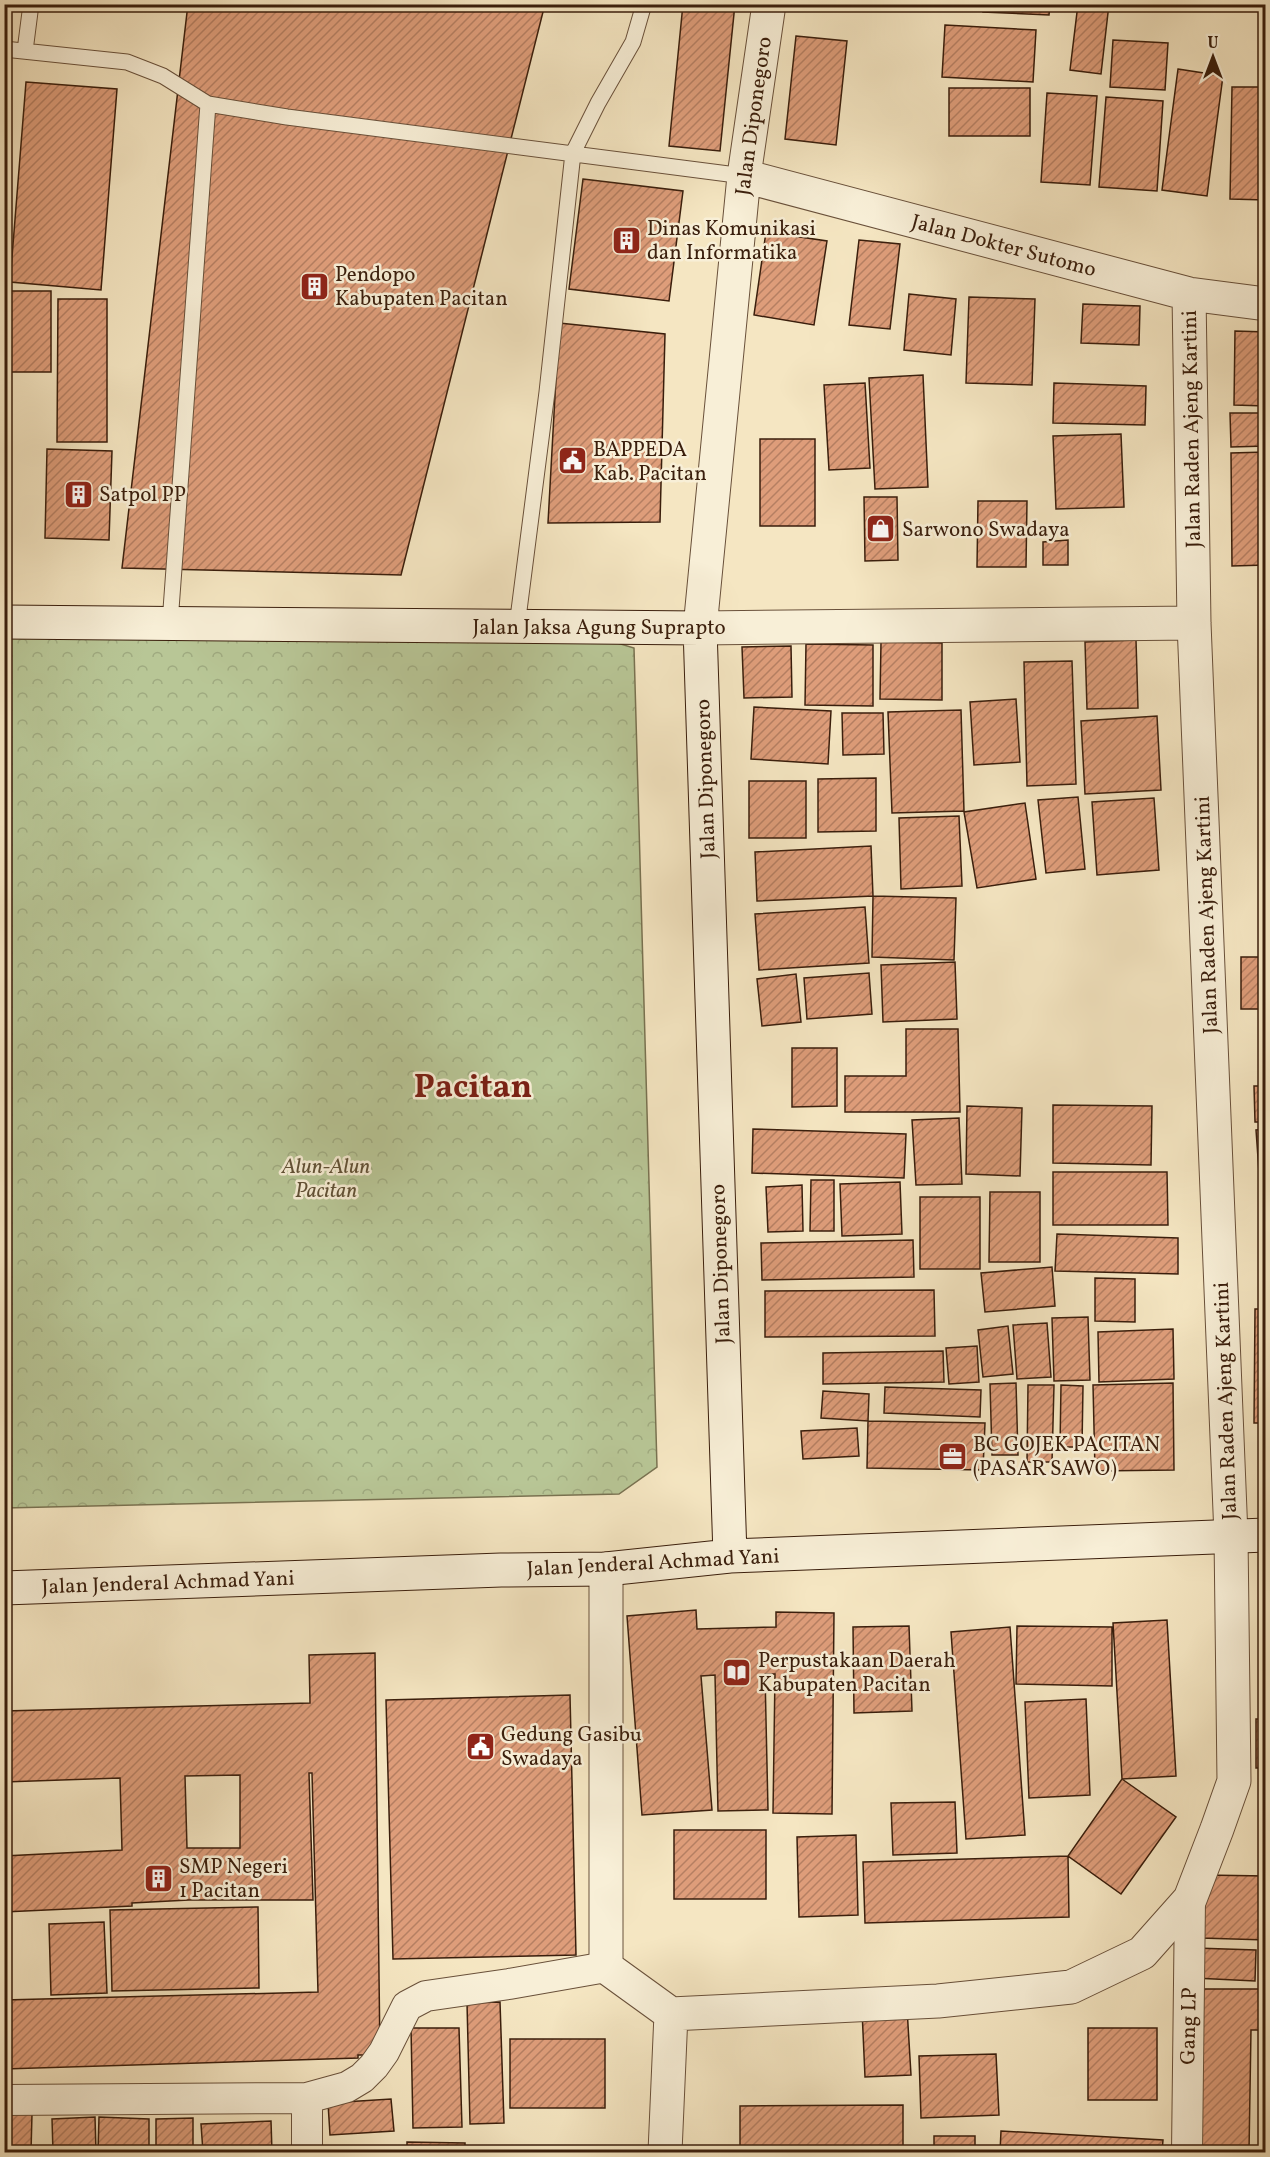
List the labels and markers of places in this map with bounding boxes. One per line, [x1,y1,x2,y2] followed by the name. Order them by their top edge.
[647,215,816,268] place label: Dinas Komunikasi dan Informatika
[610,224,642,256] building icon: Dinas Komunikasi dan Informatika
[335,261,508,314] place label: Pendopo Kabupaten Pacitan
[298,270,330,302] building icon: Pendopo Kabupaten Pacitan
[593,436,707,489] place label: BAPPEDA Kab. Pacitan
[556,445,588,477] public building icon: BAPPEDA Kab. Pacitan
[62,478,94,510] building icon: Satpol PP
[99,481,186,510] place label: Satpol PP
[865,513,897,545] shop icon: Sarwono Swadaya
[902,516,1070,545] place label: Sarwono Swadaya
[973,1431,1160,1484] place label: BC GOJEK PACITAN (PASAR SAWO)
[936,1440,968,1472] office icon: BC GOJEK PACITAN (PASAR SAWO)
[758,1647,956,1700] place label: Perpustakaan Daerah Kabupaten Pacitan
[721,1656,753,1688] library icon: Perpustakaan Daerah Kabupaten Pacitan
[501,1721,642,1774] place label: Gedung Gasibu Swadaya
[464,1730,496,1762] public building icon: Gedung Gasibu Swadaya
[179,1853,288,1906] place label: SMP Negeri 1 Pacitan
[142,1862,174,1894] building icon: SMP Negeri 1 Pacitan

